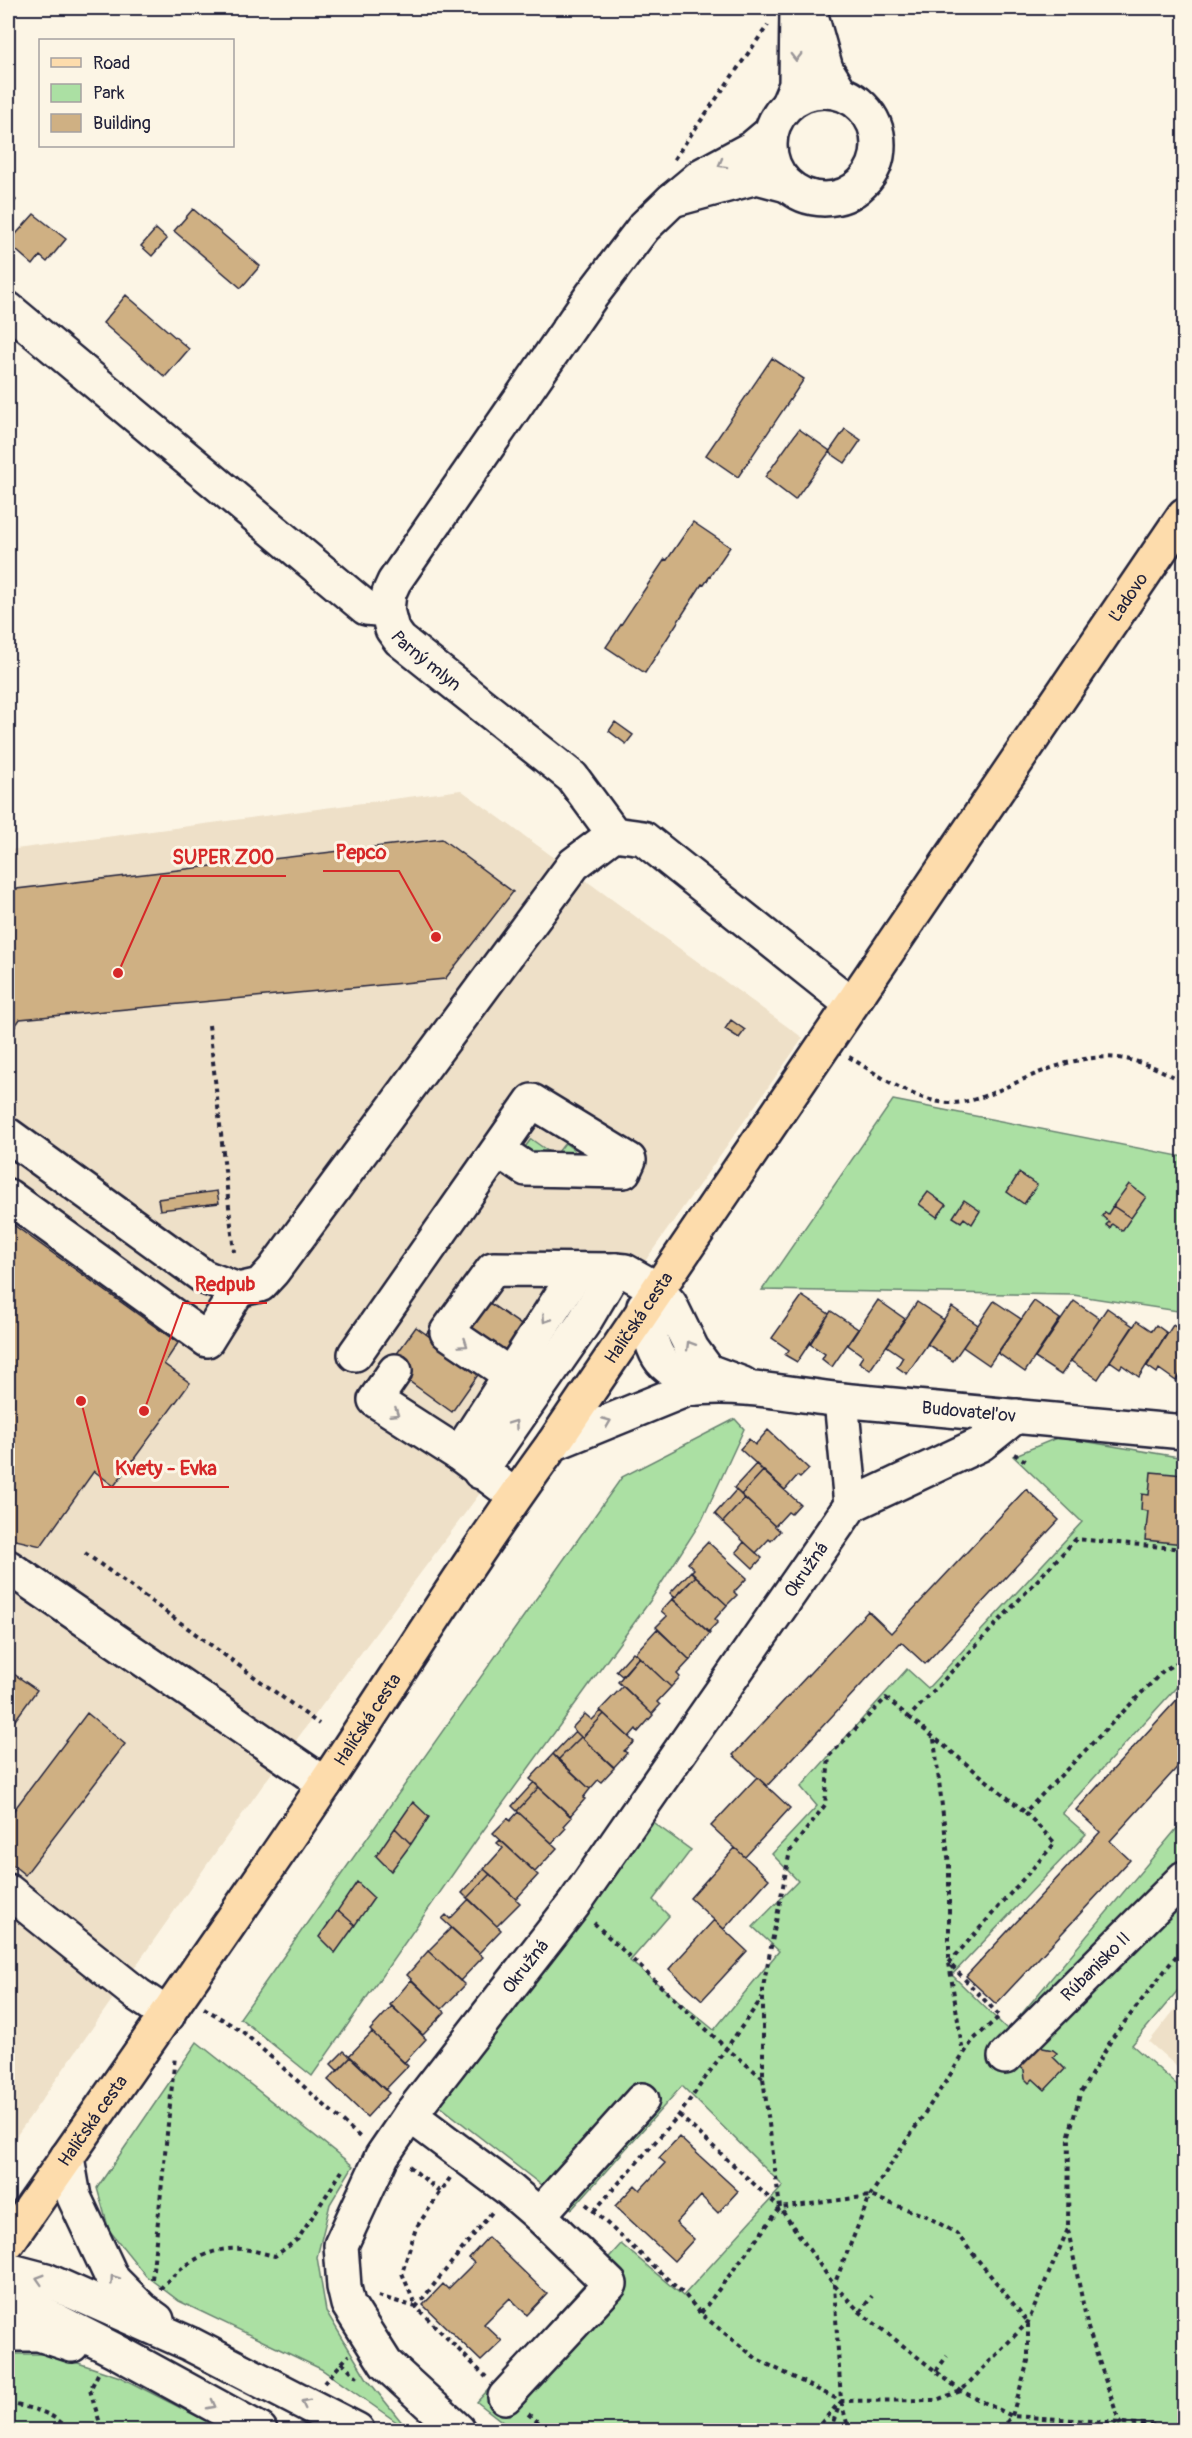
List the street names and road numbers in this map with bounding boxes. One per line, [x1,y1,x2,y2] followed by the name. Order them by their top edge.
[1104,568,1154,627] street label: Ľadovo
[385,626,466,696] street label: Parný mlyn
[600,1268,678,1368] street label: Haličská cesta
[921,1396,1017,1428] street label: Budovateľov
[779,1538,834,1602] street label: Okružná
[329,1669,407,1771] street label: Haličská cesta
[1056,1927,1136,2007] street label: Rúbanisko II
[498,1935,554,1999] street label: Okružná
[53,2071,133,2171] street label: Haličská cesta

